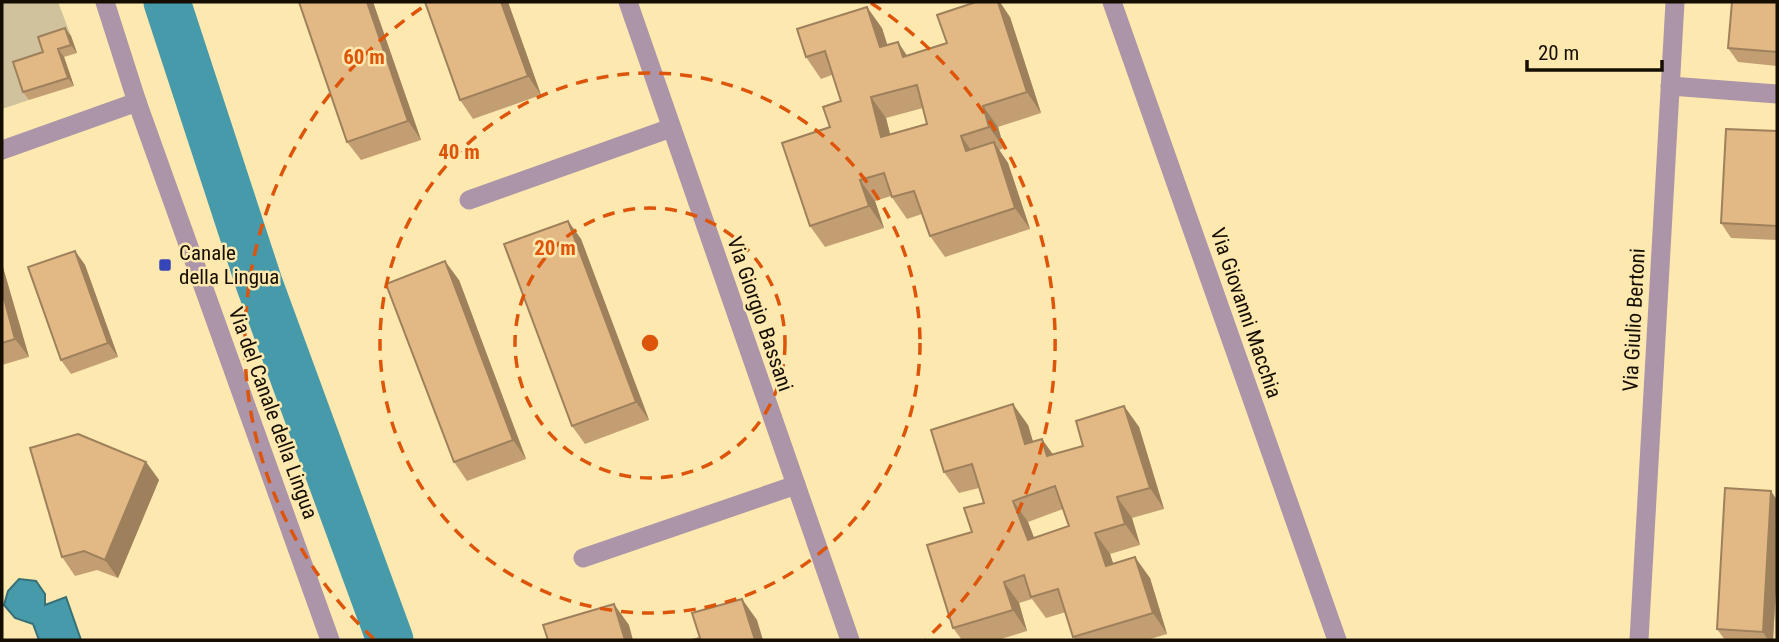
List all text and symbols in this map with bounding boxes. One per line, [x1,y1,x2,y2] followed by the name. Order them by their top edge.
[1527,28,1662,72] scale bar
[1538,41,1579,65] text: 20 m
[343,45,385,69] text: 60 m
[438,140,480,164] text: 40 m
[1206,225,1286,401] street label: Via Giovanni Macchia
[722,234,798,394] street label: Via Giorgio Bassani
[534,236,576,260] text: 20 m
[179,241,279,289] place label: Canale della Lingua
[1618,248,1650,392] street label: Via Giulio Bertoni
[157,257,173,273] marker: Canale della Lingua
[224,304,322,522] street label: Via del Canale della Lingua
[638,331,662,355] centre of rings

